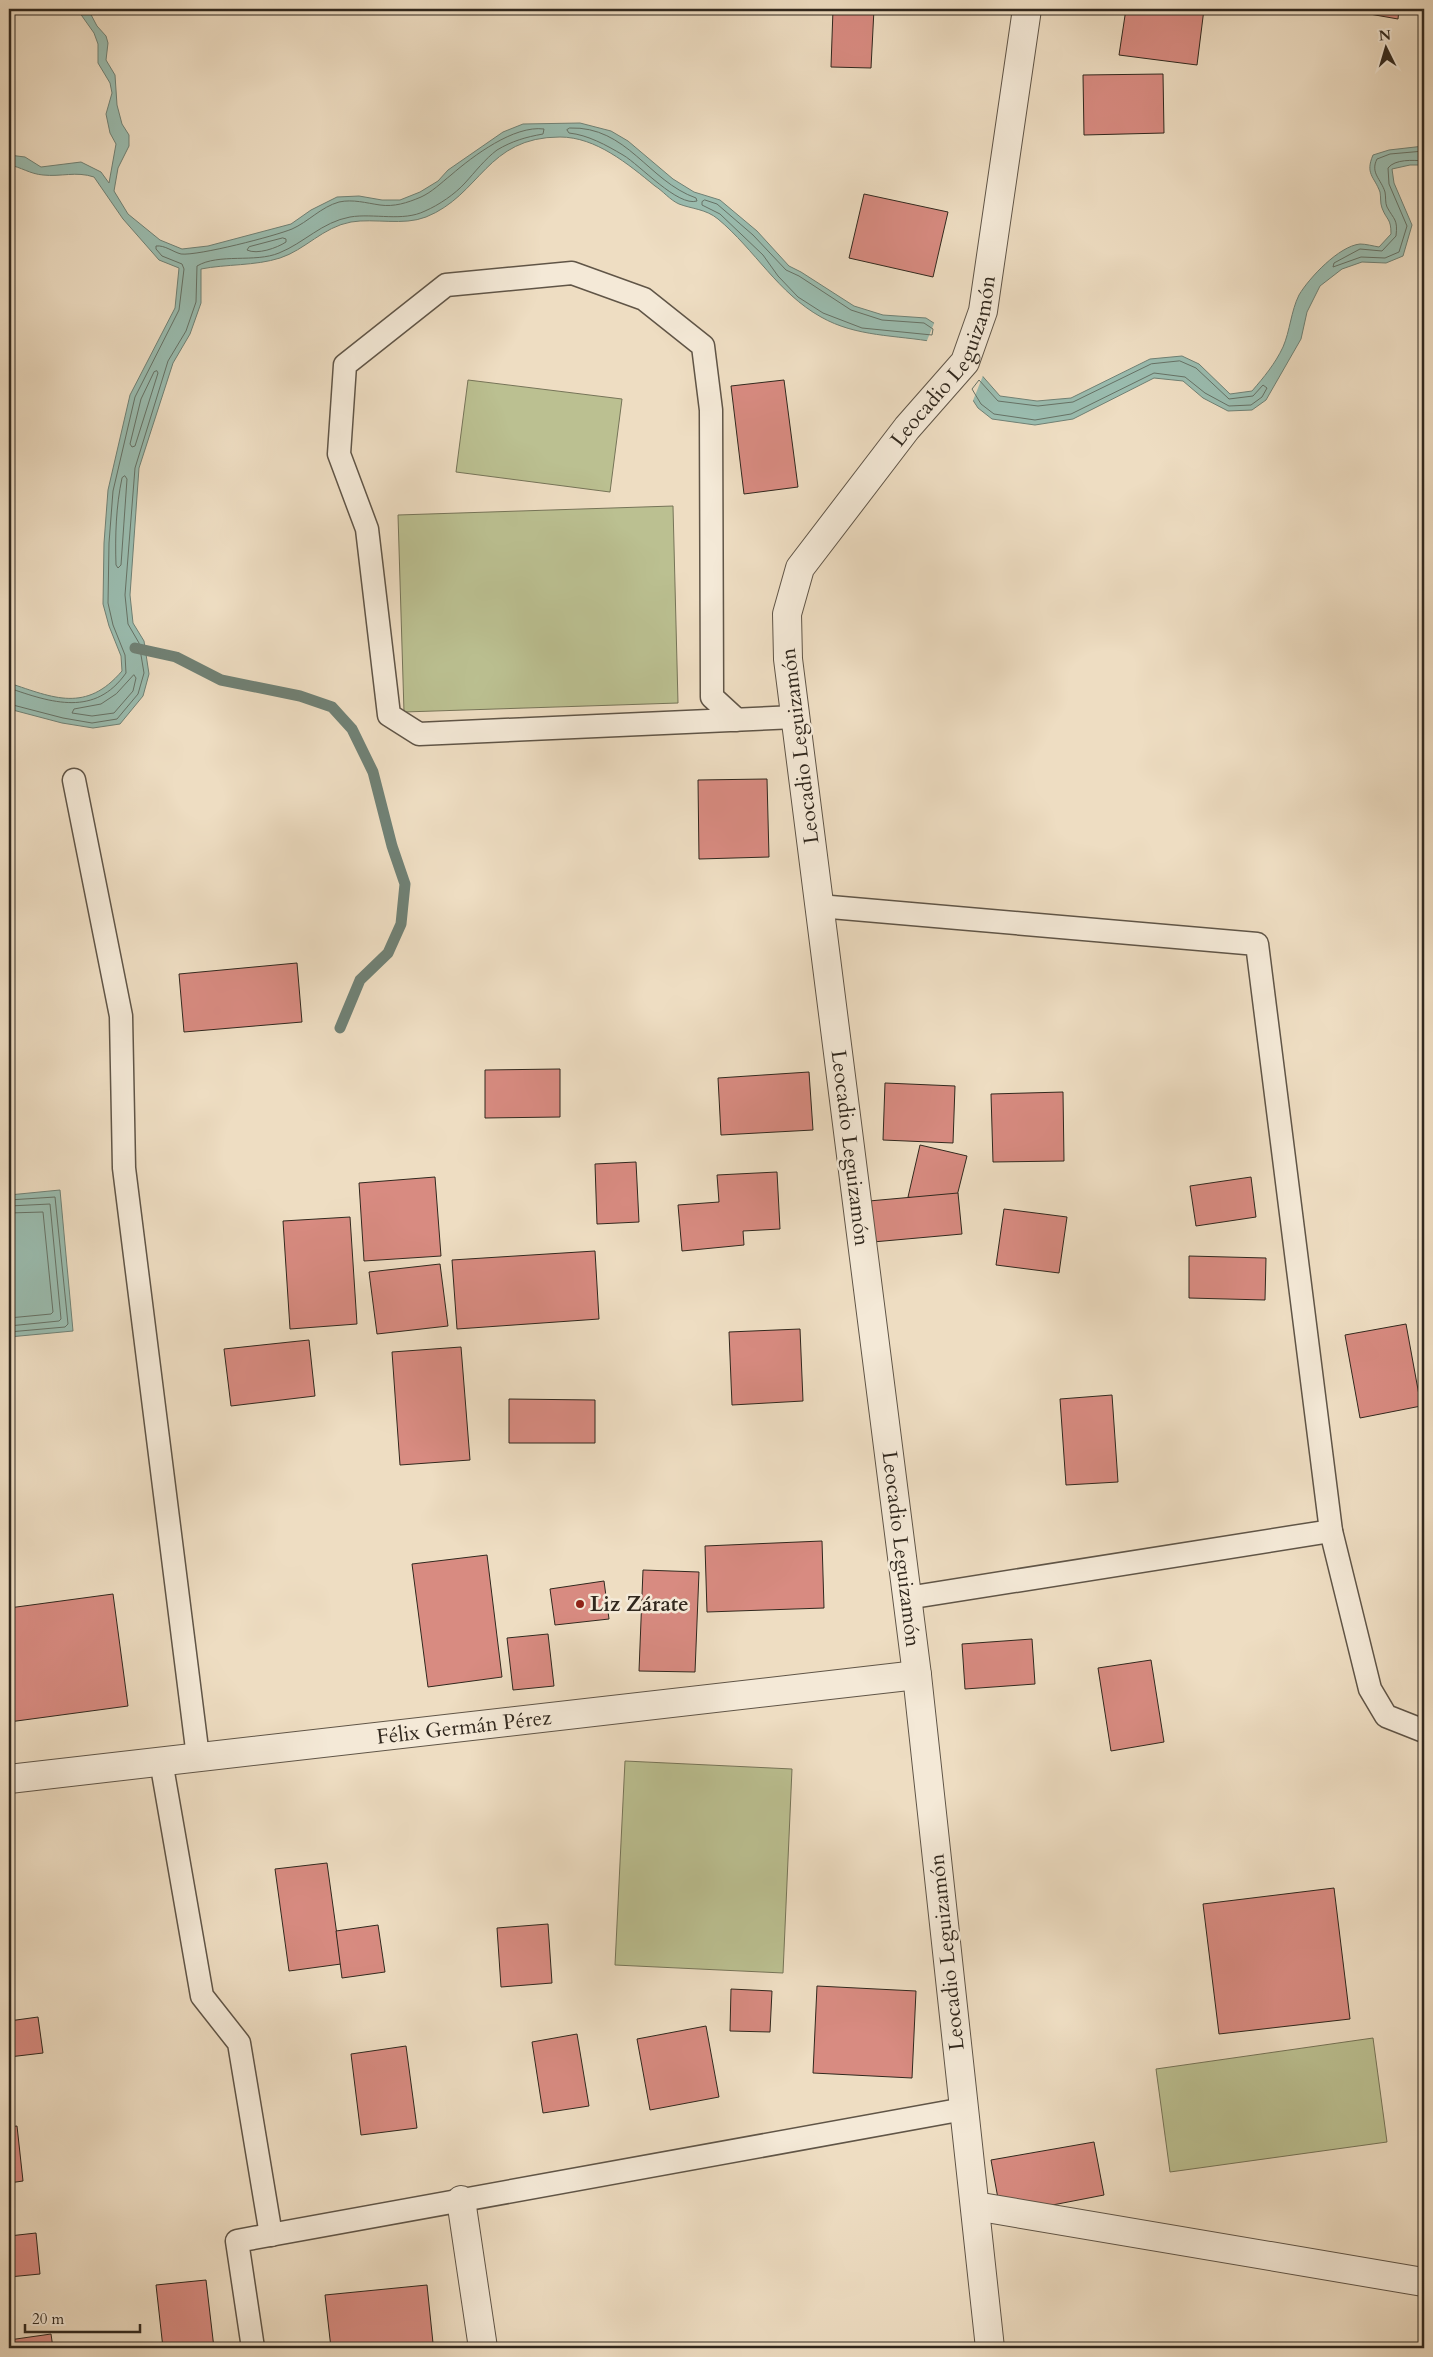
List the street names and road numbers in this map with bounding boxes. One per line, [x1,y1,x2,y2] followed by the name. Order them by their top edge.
[883,274,1002,453] street label: Leocadio Leguizamón
[774,646,826,846] street label: Leocadio Leguizamón
[824,1048,876,1248] street label: Leocadio Leguizamón
[875,1449,927,1649] street label: Leocadio Leguizamón
[375,1702,554,1751] street label: Félix Germán Pérez
[922,1852,972,2052] street label: Leocadio Leguizamón

